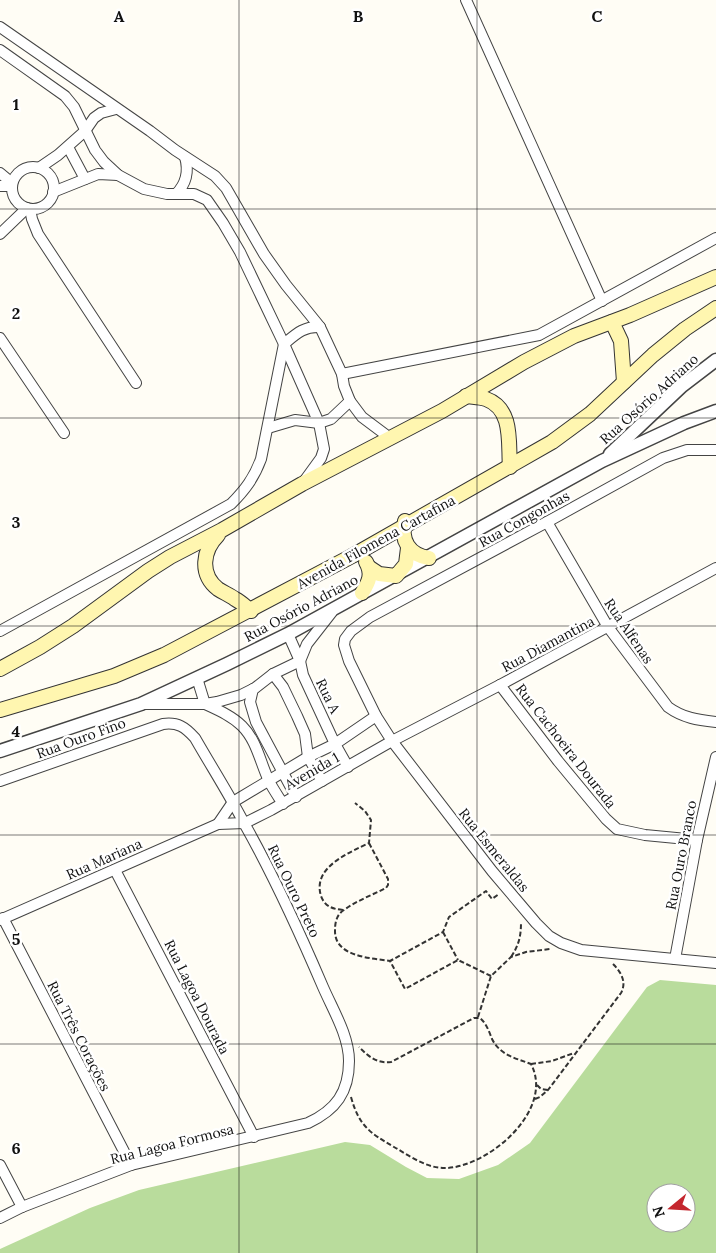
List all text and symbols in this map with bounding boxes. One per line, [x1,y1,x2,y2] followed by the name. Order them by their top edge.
[114,6,125,26] text: A
[353,6,364,26] text: B
[591,6,603,26] text: C
[13,94,19,114] text: 1
[12,303,20,323] text: 2
[596,350,702,448] street label: Rua Osório Adriano
[475,487,573,551] street label: Rua Congonhas
[293,491,458,594] street label: Avenida Filomena Cartafina
[12,512,21,532] text: 3
[241,570,361,646] street label: Rua Osório Adriano
[601,595,657,667] street label: Rua Alfenas
[498,612,598,676] street label: Rua Diamantina
[312,676,344,717] street label: Rua A
[512,680,620,812] street label: Rua Cachoeira Dourada
[34,714,128,762] street label: Rua Ouro Fino
[12,721,21,741] text: 4
[281,748,342,794] street label: Avenida 1
[662,799,700,911] street label: Rua Ouro Branco
[455,805,533,895] street label: Rua Esmeraldas
[63,834,145,884] street label: Rua Mariana
[264,842,324,940] street label: Rua Ouro Preto
[12,929,21,949] text: 5
[160,937,234,1057] street label: Rua Lagoa Dourada
[43,978,115,1094] street label: Rua Três Corações
[108,1120,236,1168] street label: Rua Lagoa Formosa
[11,1138,21,1158] text: 6
[646,1183,696,1233] north arrow
[648,1204,669,1220] text: N

